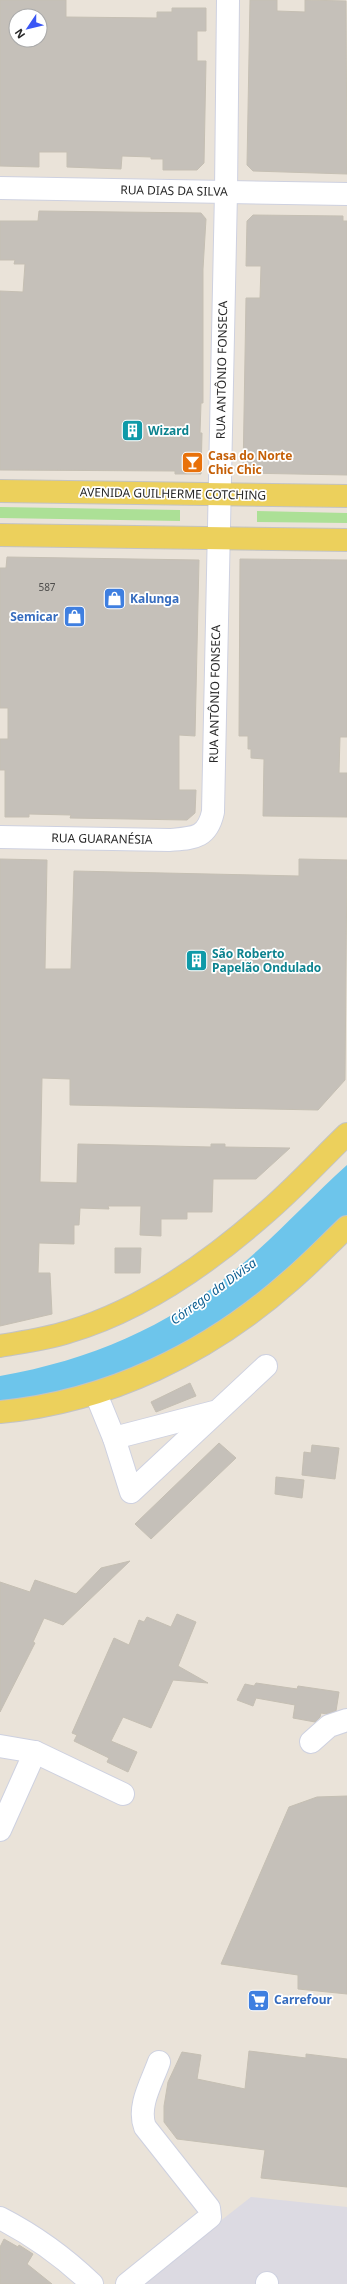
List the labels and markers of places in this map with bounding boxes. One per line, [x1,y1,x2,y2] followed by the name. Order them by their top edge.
[120,418,146,444] building icon: Wizard
[148,422,189,439] place label: Wizard
[208,447,292,478] place label: Casa do Norte Chic Chic
[180,450,206,476] bar icon: Casa do Norte Chic Chic
[102,586,128,612] shop icon: Kalunga
[130,590,179,607] place label: Kalunga
[61,604,87,630] shop icon: Semicar
[10,608,59,625] place label: Semicar
[212,945,321,976] place label: São Roberto Papelão Ondulado
[183,948,209,974] building icon: São Roberto Papelão Ondulado
[246,1987,272,2013] supermarket icon: Carrefour
[274,1991,332,2008] place label: Carrefour

